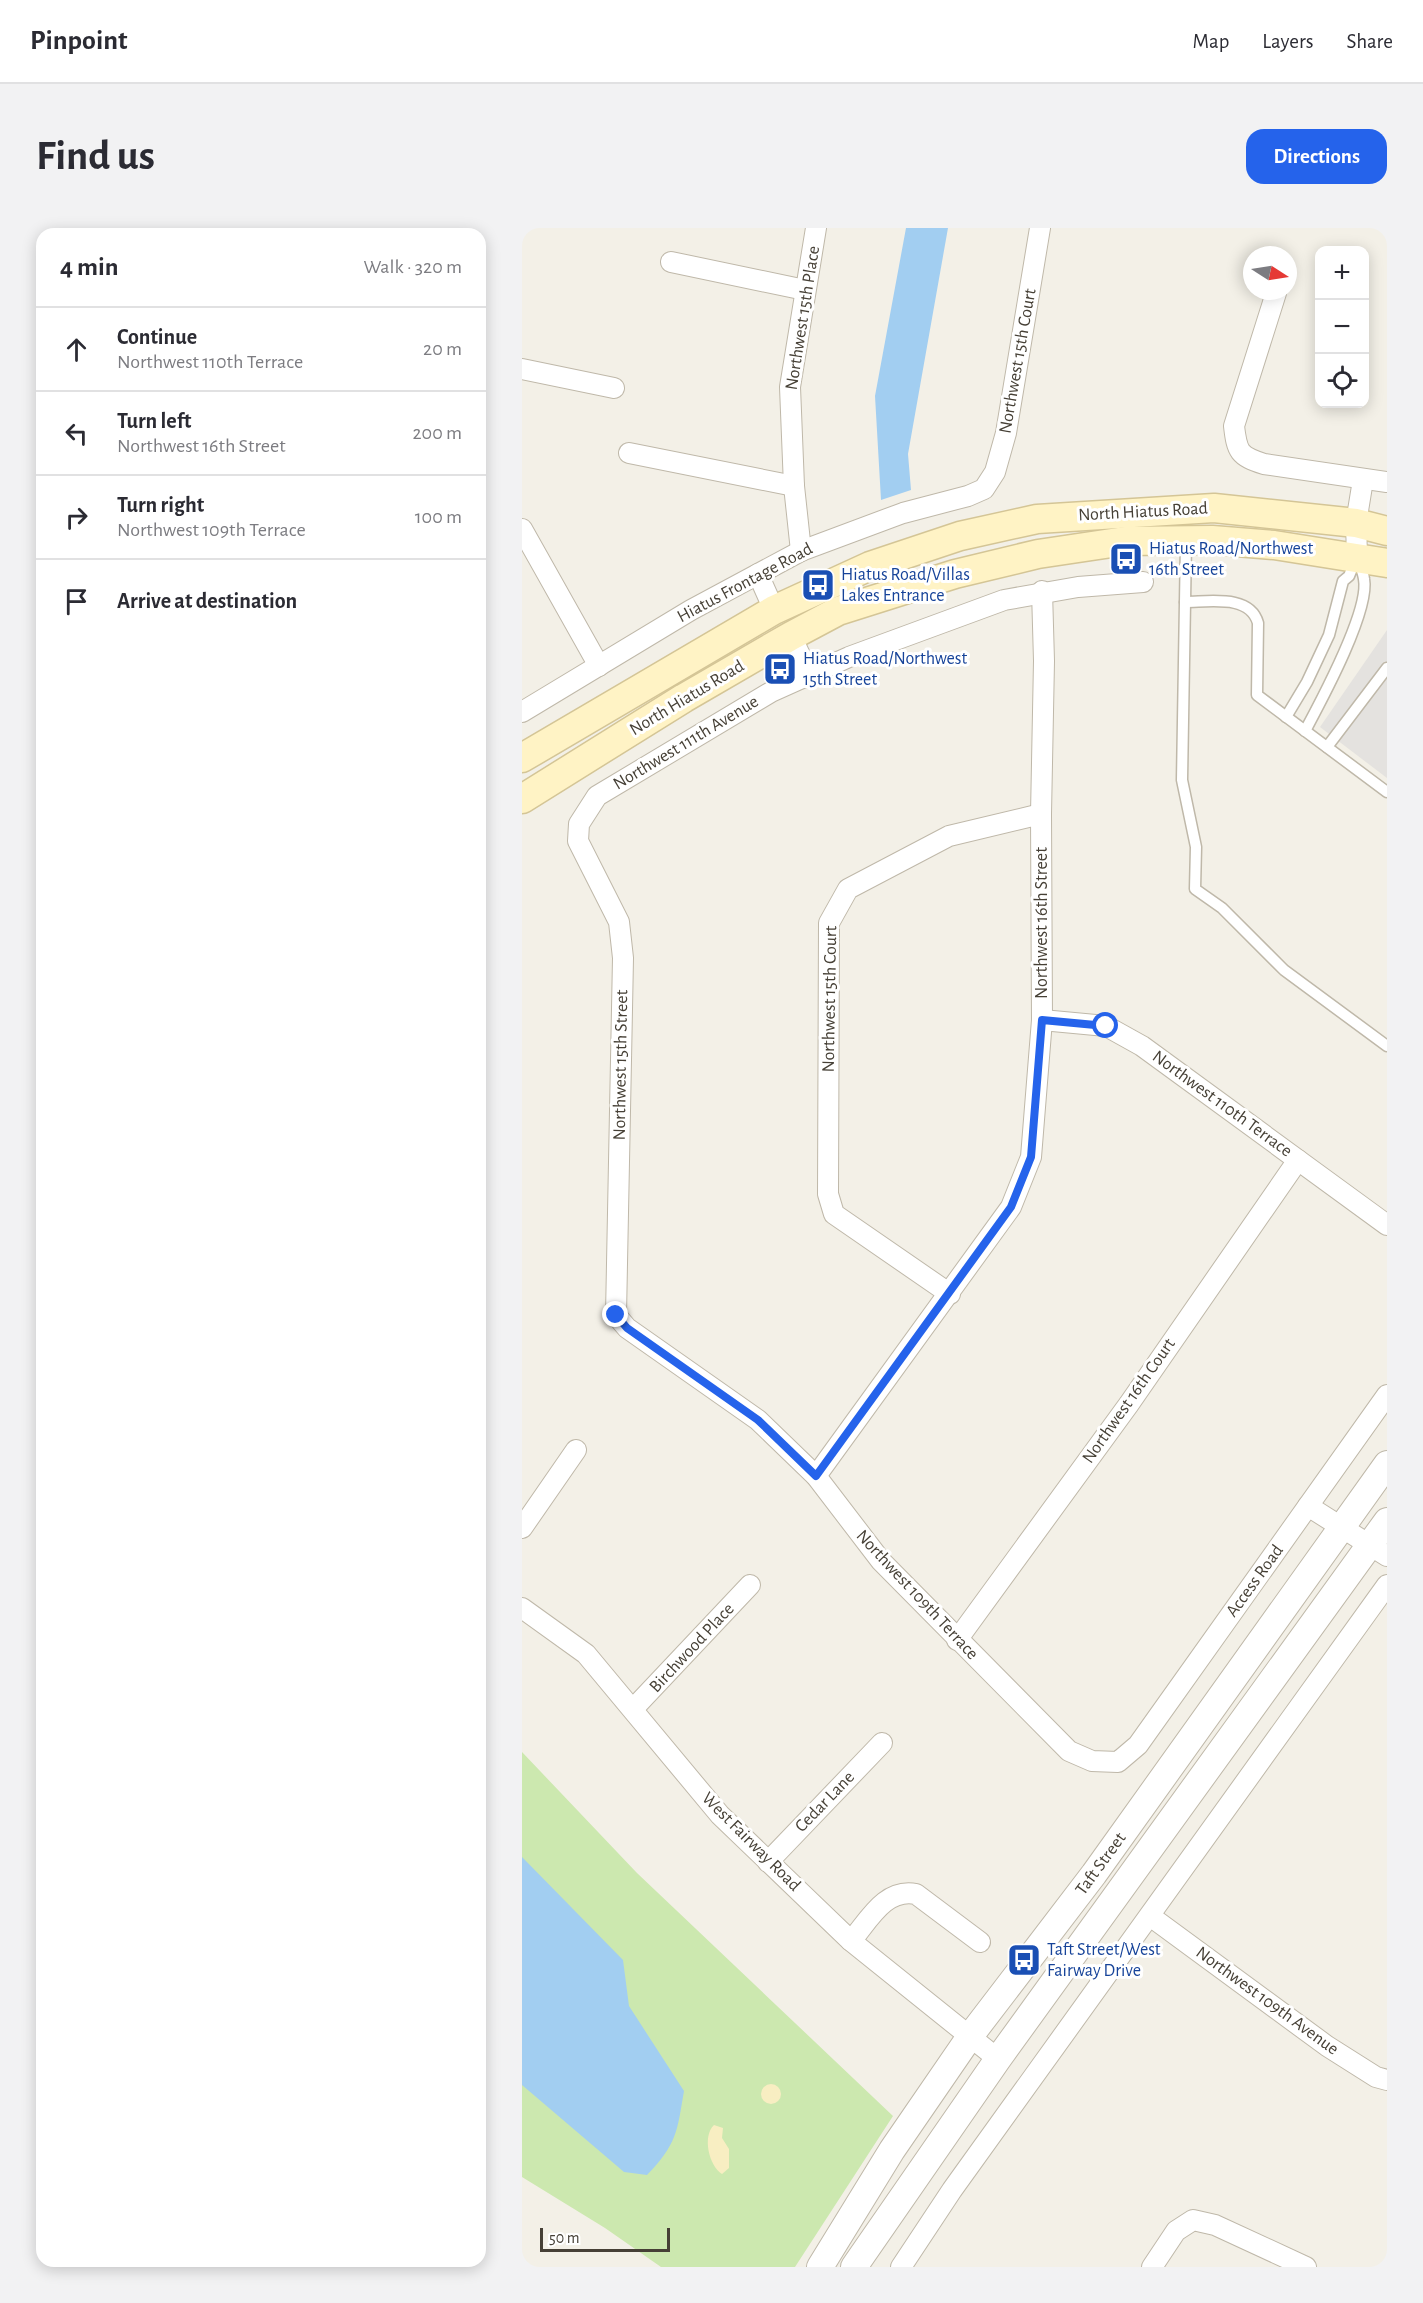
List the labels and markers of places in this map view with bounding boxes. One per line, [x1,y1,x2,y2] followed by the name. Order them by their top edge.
[1149,540,1314,579] place label: Hiatus Road/Northwest 16th Street
[1108,541,1144,577] bus stop icon: Hiatus Road/Northwest 16th Street
[841,566,970,605] place label: Hiatus Road/Villas Lakes Entrance
[800,567,836,603] bus stop icon: Hiatus Road/Villas Lakes Entrance
[803,650,968,689] place label: Hiatus Road/Northwest 15th Street
[762,651,798,687] bus stop icon: Hiatus Road/Northwest 15th Street
[1047,1941,1161,1980] place label: Taft Street/West Fairway Drive
[1006,1942,1042,1978] bus stop icon: Taft Street/West Fairway Drive

